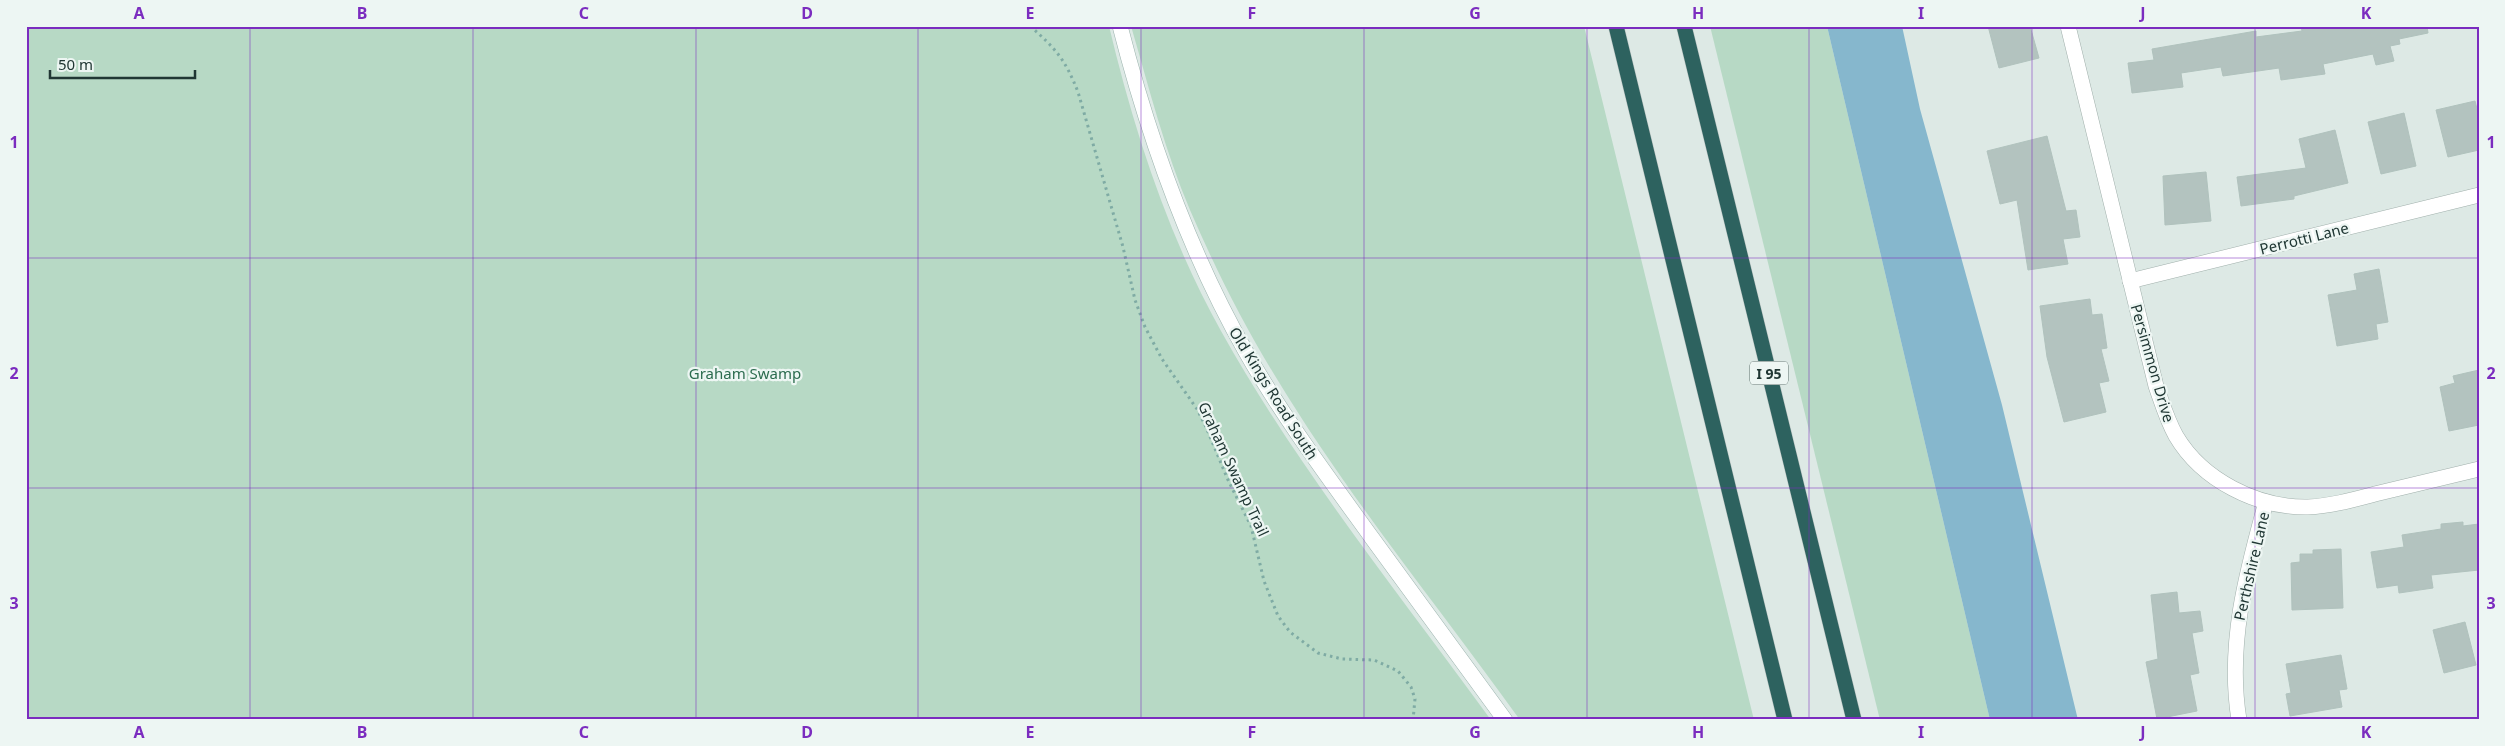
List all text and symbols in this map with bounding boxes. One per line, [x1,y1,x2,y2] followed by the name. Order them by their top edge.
[133,2,145,24] text: A
[357,2,367,24] text: B
[579,2,589,24] text: C
[801,2,813,24] text: D
[1026,2,1035,24] text: E
[1248,2,1256,24] text: F
[1469,2,1481,24] text: G
[1692,2,1704,24] text: H
[1918,2,1924,24] text: I
[2138,2,2146,24] text: J
[2361,2,2372,24] text: K
[50,48,195,80] scale bar
[58,54,93,74] text: 50 m
[9,131,19,153] text: 1
[2486,131,2496,153] text: 1
[2257,217,2351,259] street label: Perrotti Lane
[2127,302,2179,424] street label: Persimmon Drive
[1225,323,1323,463] street label: Old Kings Road South
[9,362,19,384] text: 2
[1750,362,1788,384] road number: I 95
[2486,362,2496,384] text: 2
[689,363,801,383] park label: Graham Swamp
[1194,399,1274,539] street label: Graham Swamp Trail
[2229,510,2273,622] street label: Perthshire Lane
[9,592,19,614] text: 3
[2486,592,2496,614] text: 3
[133,721,145,743] text: A
[357,721,367,743] text: B
[579,721,589,743] text: C
[801,721,813,743] text: D
[1026,721,1035,743] text: E
[1248,721,1256,743] text: F
[1469,721,1481,743] text: G
[1692,721,1704,743] text: H
[1918,721,1924,743] text: I
[2138,721,2146,743] text: J
[2361,721,2372,743] text: K

